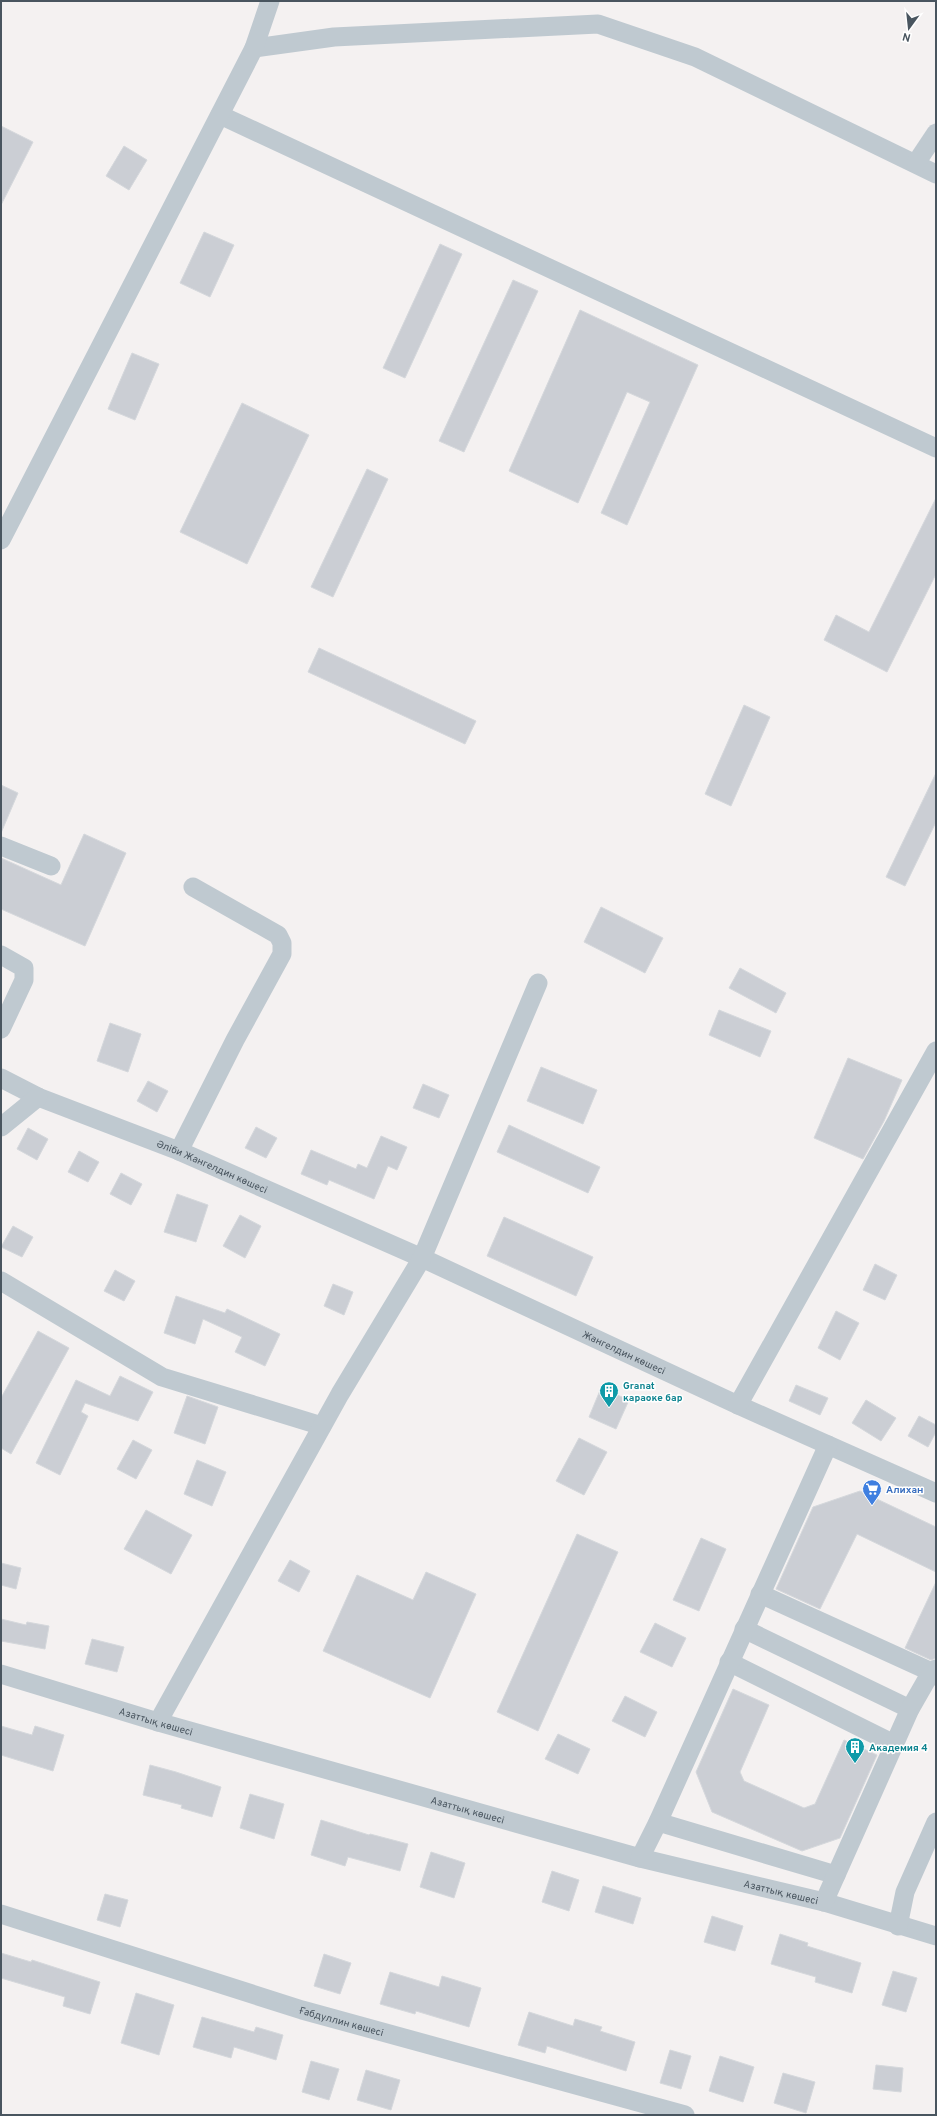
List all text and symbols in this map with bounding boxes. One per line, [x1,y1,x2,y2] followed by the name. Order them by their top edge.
[889,8,929,48] north arrow
[901,29,912,44] text: N
[154,1138,269,1197] street label: Әліби Жангелдин көшесі
[580,1328,667,1378] street label: Жангелдин көшесі
[598,1380,620,1408] building icon: Granat караоке бар
[623,1380,683,1405] place label: Granat караоке бар
[861,1478,883,1506] supermarket icon: Алихан
[886,1484,923,1497] place label: Алихан
[117,1705,194,1739] street label: Азаттық көшесі
[844,1736,866,1764] building icon: Академия 4
[869,1742,928,1755] place label: Академия 4
[429,1794,506,1827] street label: Азаттық көшесі
[742,1878,819,1908] street label: Азаттық көшесі
[298,2005,385,2040] street label: Ғабдуллин көшесі

